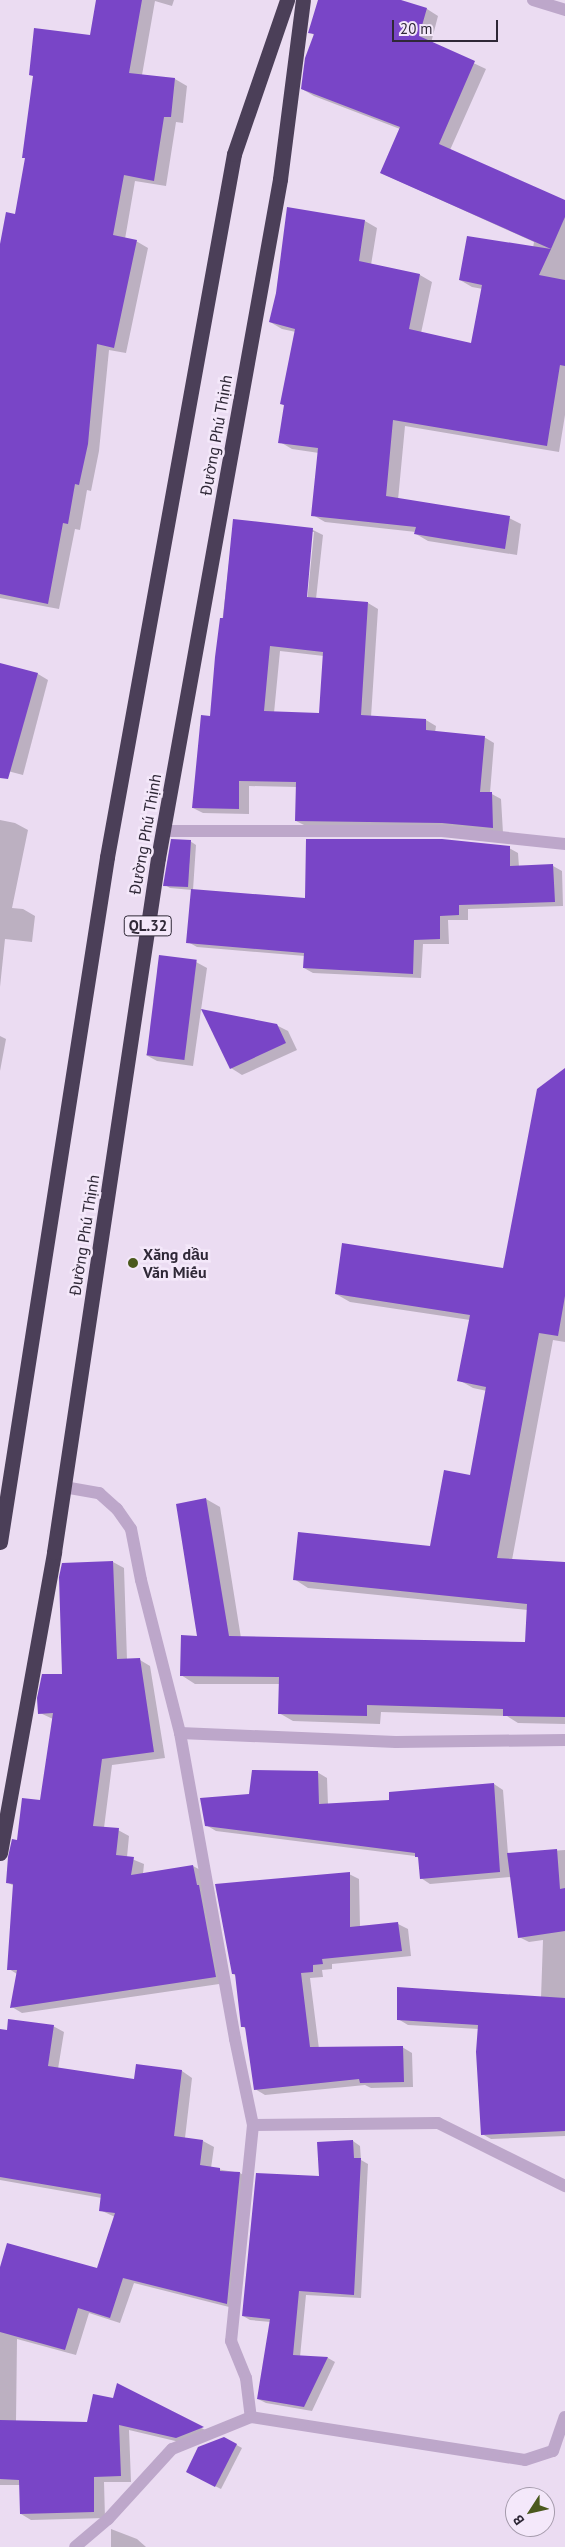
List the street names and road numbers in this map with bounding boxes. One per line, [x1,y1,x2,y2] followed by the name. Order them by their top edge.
[196,373,236,497] street label: Đường Phú Thịnh
[125,772,165,896] street label: Đường Phú Thịnh
[123,914,173,938] road number: QL.32
[65,1173,103,1297] street label: Đường Phú Thịnh

